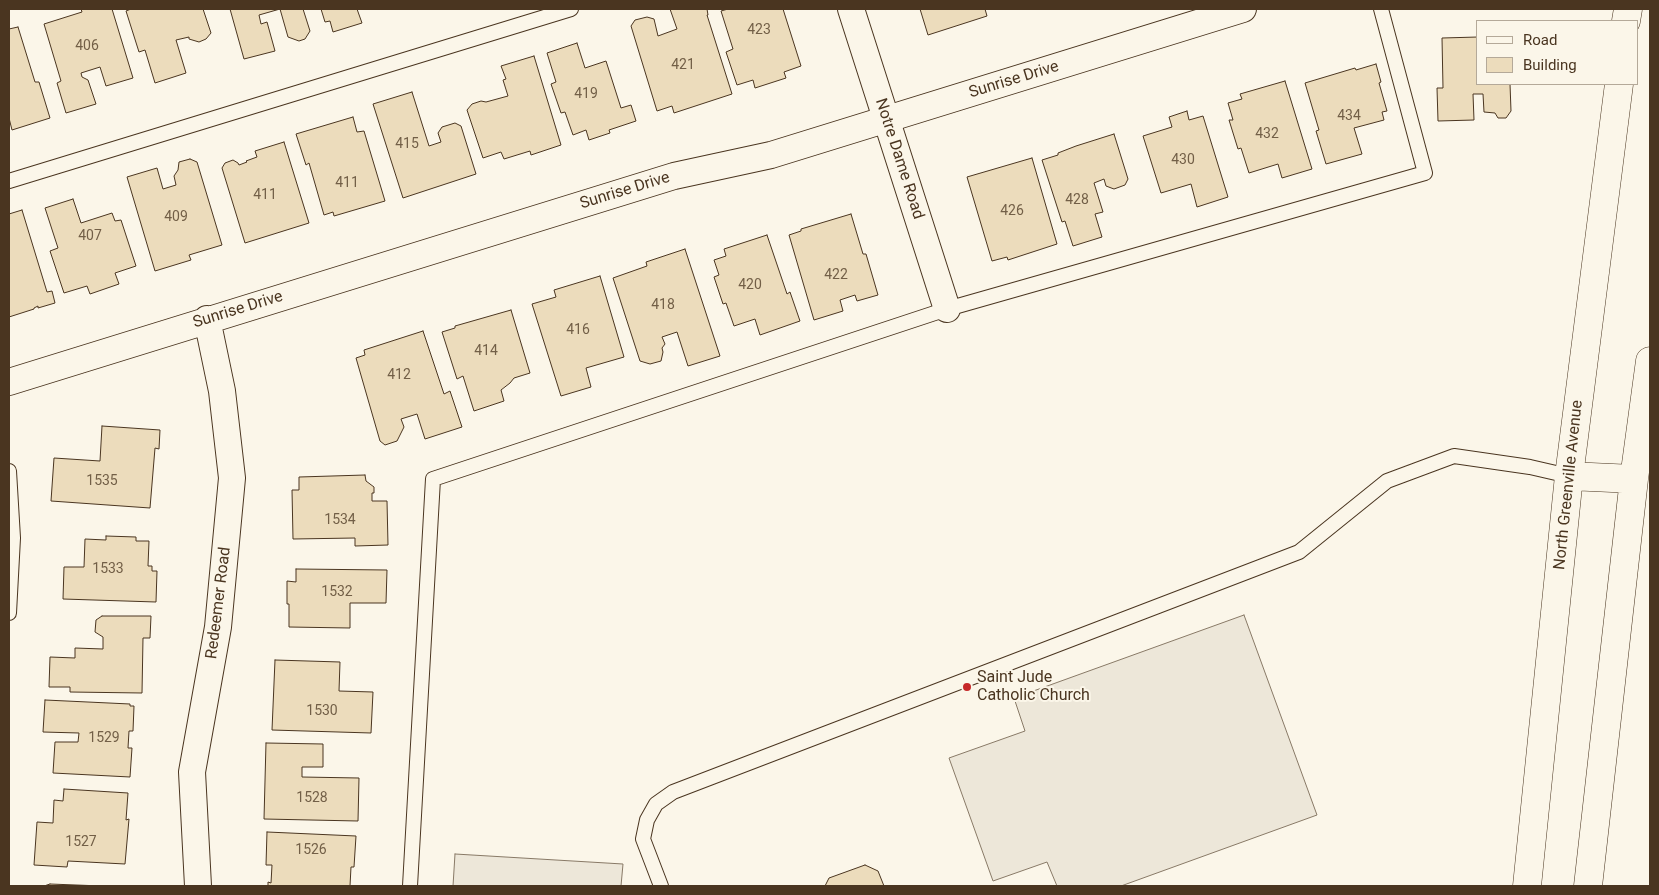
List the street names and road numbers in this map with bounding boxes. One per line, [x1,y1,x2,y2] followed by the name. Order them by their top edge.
[967,57,1061,103] street label: Sunrise Drive
[870,96,928,222] street label: Notre Dame Road
[578,168,672,214] street label: Sunrise Drive
[191,287,285,333] street label: Sunrise Drive
[1551,399,1587,571] street label: North Greenville Avenue
[203,546,235,660] street label: Redeemer Road

